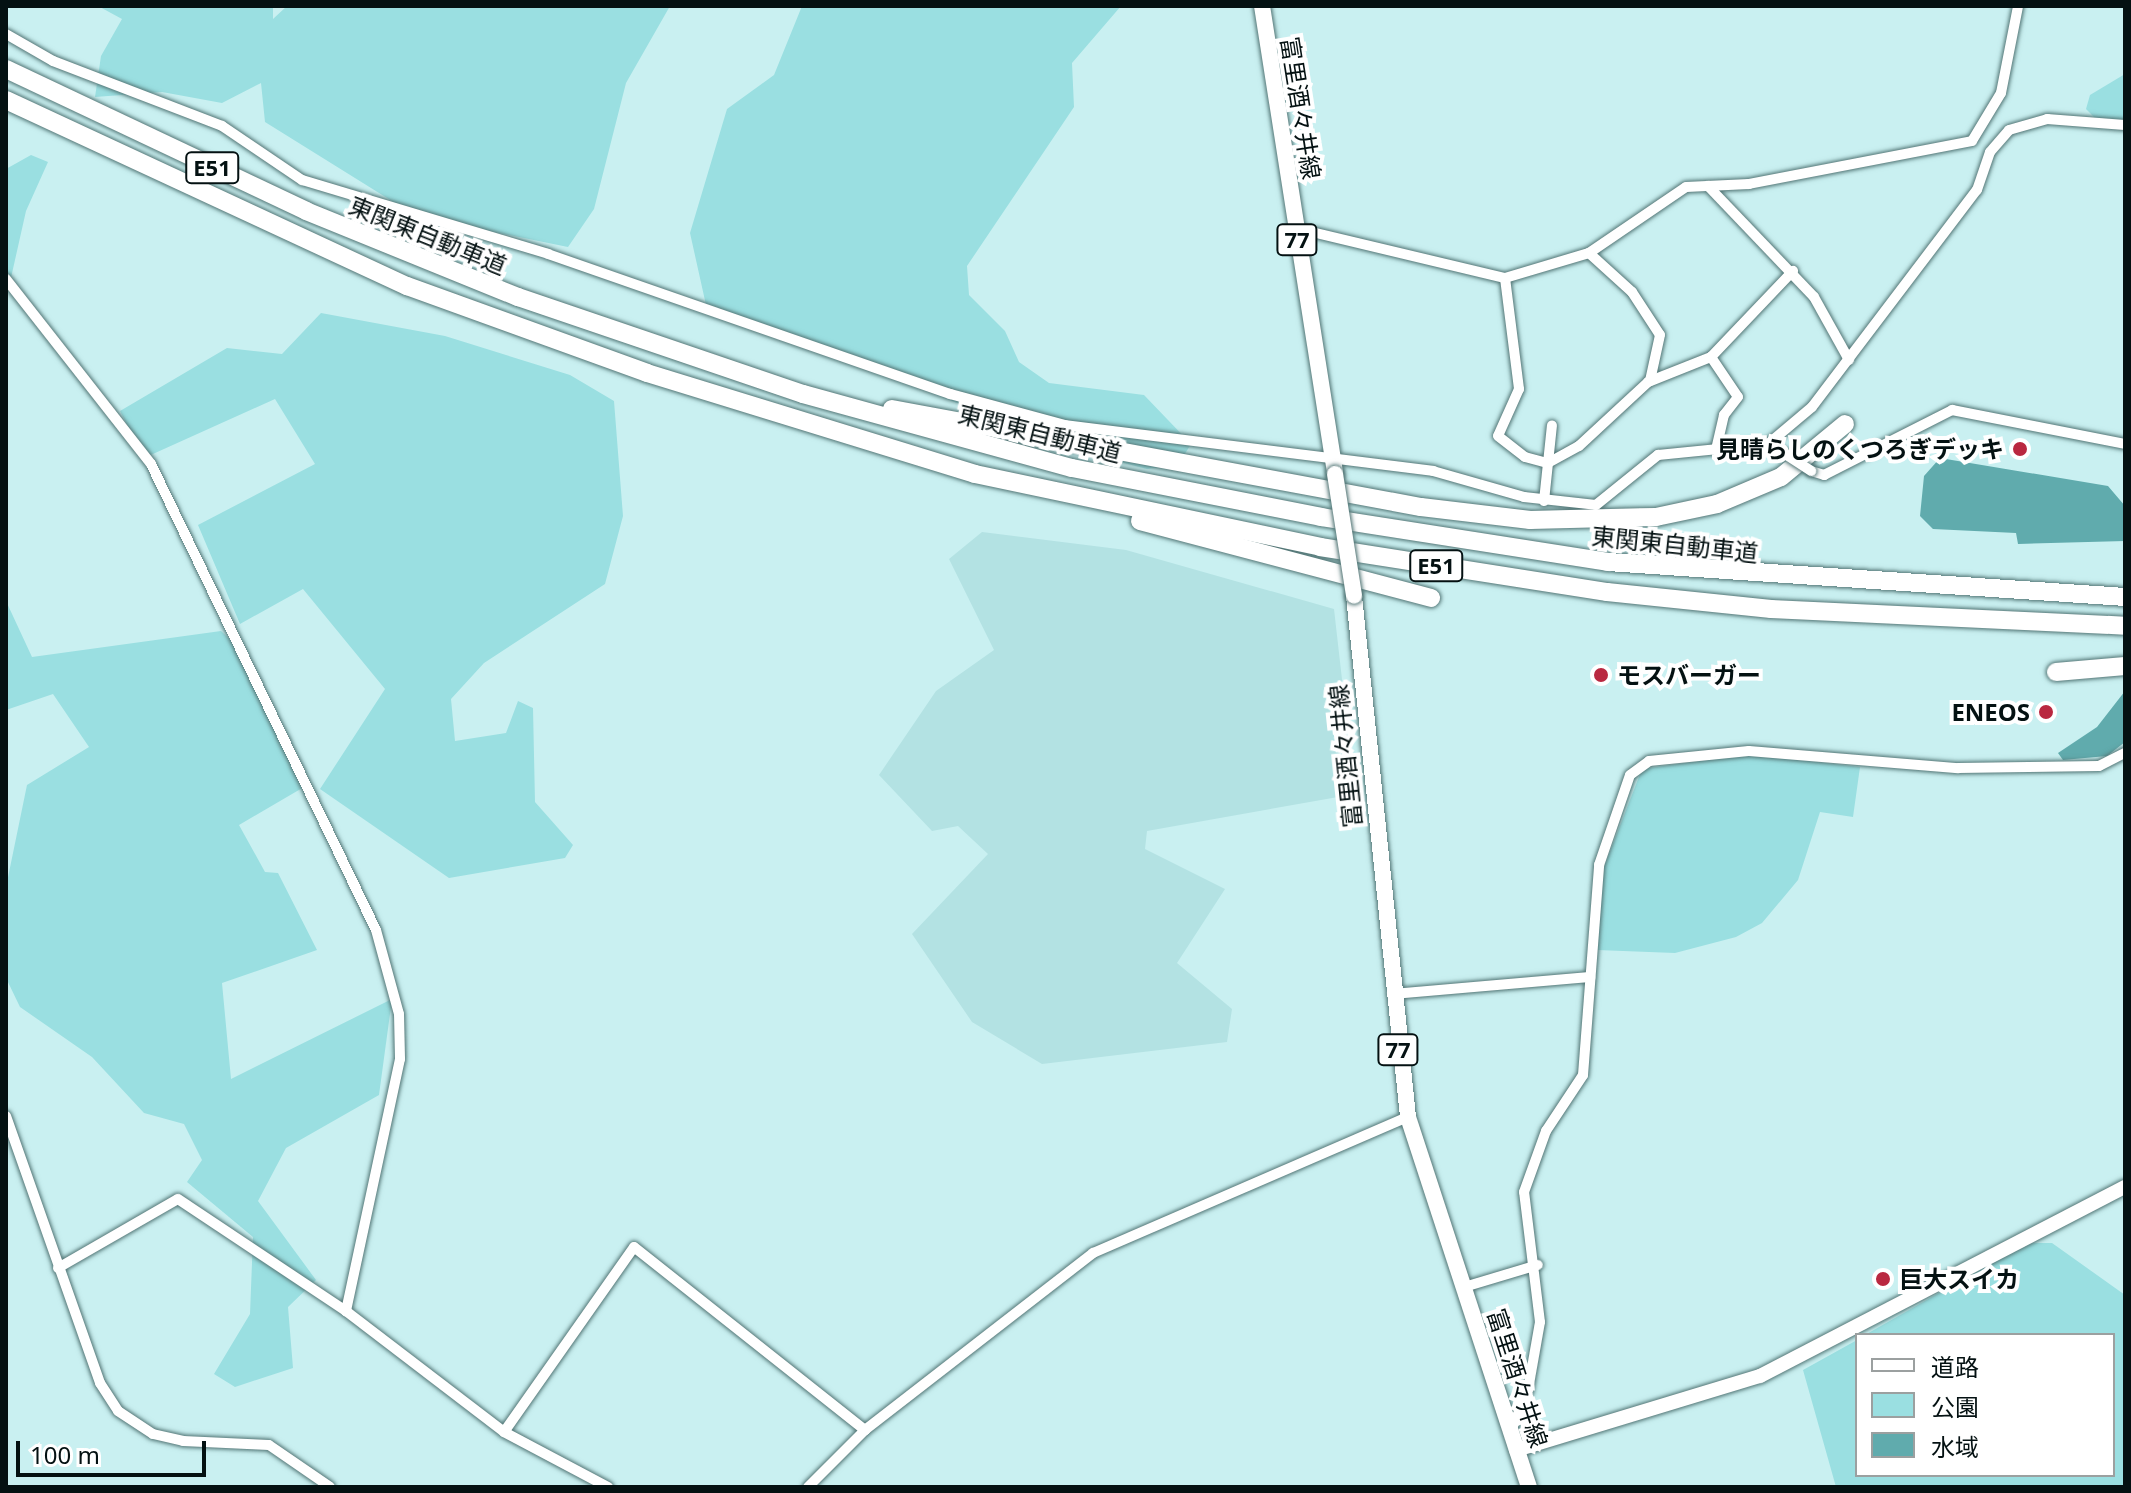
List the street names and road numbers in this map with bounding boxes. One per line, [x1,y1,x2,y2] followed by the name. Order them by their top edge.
[1276,35,1326,181] street label: 富里酒々井線
[184,150,240,186] road number: E51
[345,190,511,280] street label: 東関東自動車道
[1275,222,1319,258] road number: 77
[955,399,1125,467] street label: 東関東自動車道
[1590,521,1760,567] street label: 東関東自動車道
[1408,548,1464,584] road number: E51
[1323,683,1367,829] street label: 富里酒々井線
[1376,1032,1420,1068] road number: 77
[1482,1305,1554,1451] street label: 富里酒々井線

